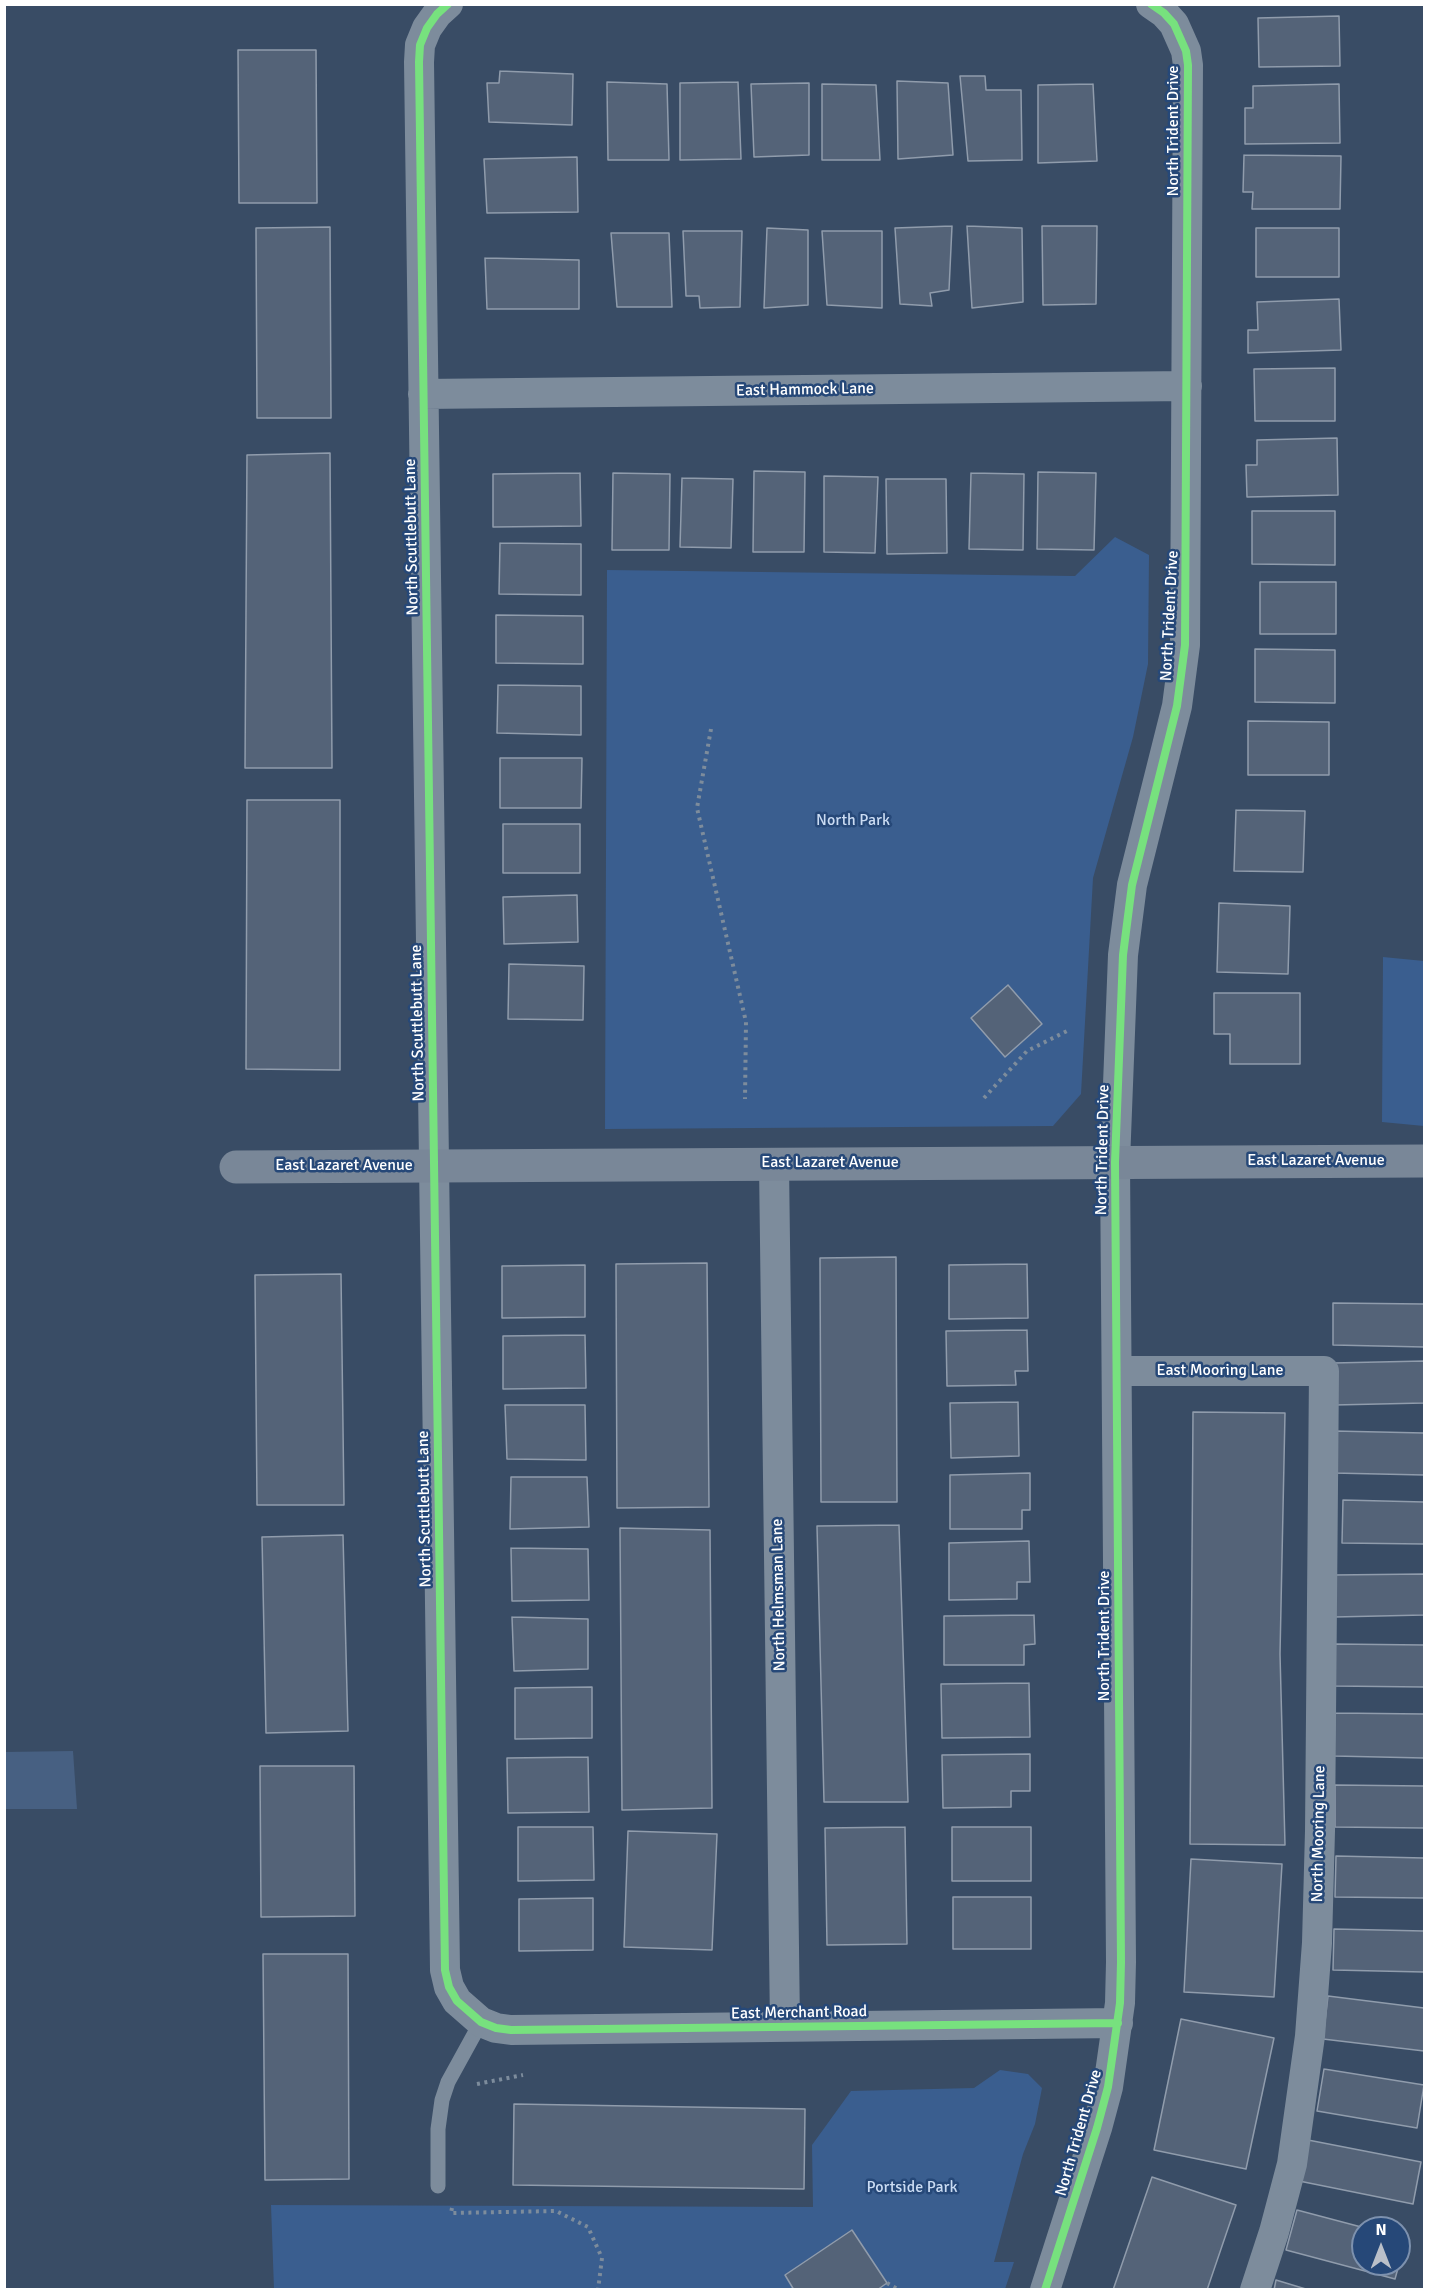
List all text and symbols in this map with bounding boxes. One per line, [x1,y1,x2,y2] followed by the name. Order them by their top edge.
[1164,66,1184,196] street label: North Trident Drive
[736,379,874,401] street label: East Hammock Lane
[401,458,423,616] street label: North Scuttlebutt Lane
[1157,550,1183,682] street label: North Trident Drive
[816,811,890,831] park label: North Park
[407,944,429,1102] street label: North Scuttlebutt Lane
[1092,1084,1114,1216] street label: North Trident Drive
[1247,1151,1385,1171] street label: East Lazaret Avenue
[761,1153,899,1173] street label: East Lazaret Avenue
[275,1156,413,1176] street label: East Lazaret Avenue
[1157,1361,1283,1381] street label: East Mooring Lane
[414,1430,436,1588] street label: North Scuttlebutt Lane
[768,1519,790,1671] street label: North Helmsman Lane
[1095,1571,1115,1701] street label: North Trident Drive
[1308,1765,1330,1903] street label: North Mooring Lane
[731,2002,867,2024] street label: East Merchant Road
[1052,2067,1106,2199] street label: North Trident Drive
[867,2178,957,2198] park label: Portside Park
[1351,2216,1411,2276] north arrow
[1375,2220,1387,2240] text: N

